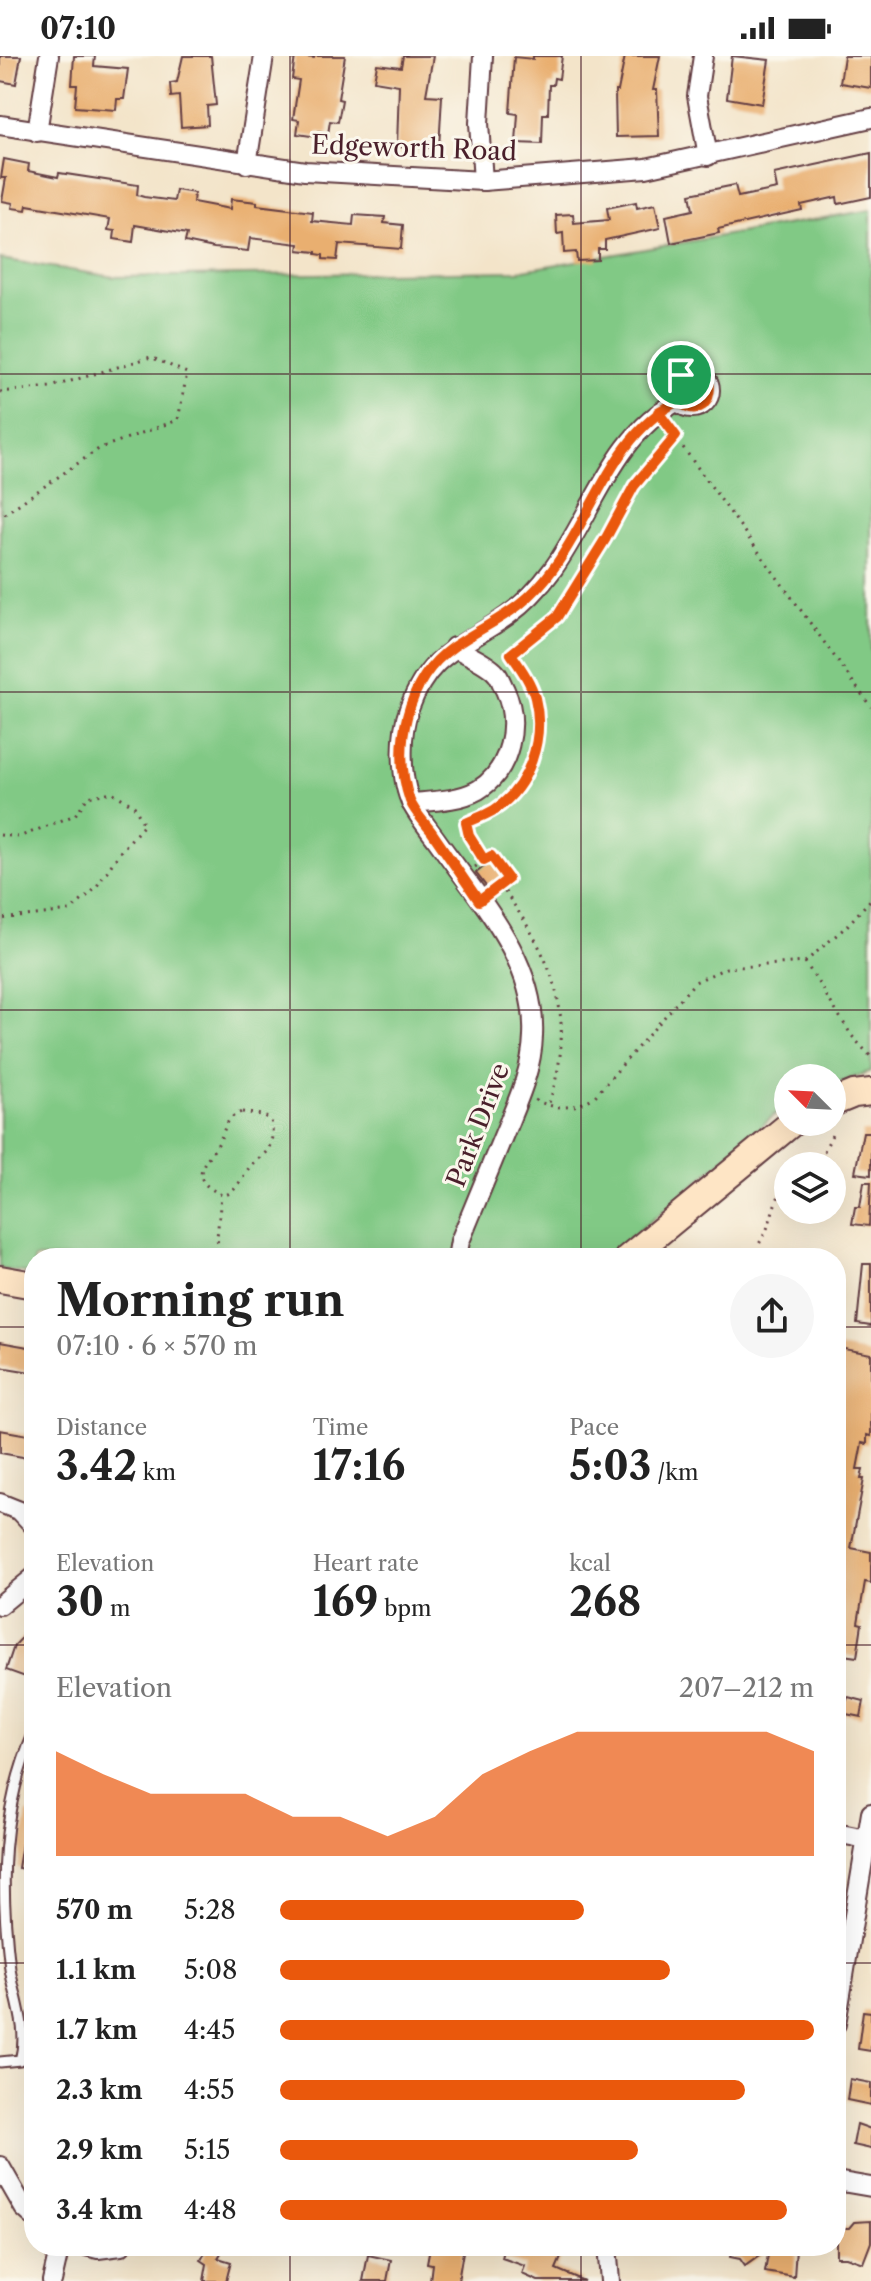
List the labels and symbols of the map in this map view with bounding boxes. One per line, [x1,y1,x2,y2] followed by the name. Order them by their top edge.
[311,128,518,168] street label: Edgeworth Road
[647,341,715,409] pin
[440,1058,516,1192] street label: Park Drive
[774,1064,846,1136] north arrow

